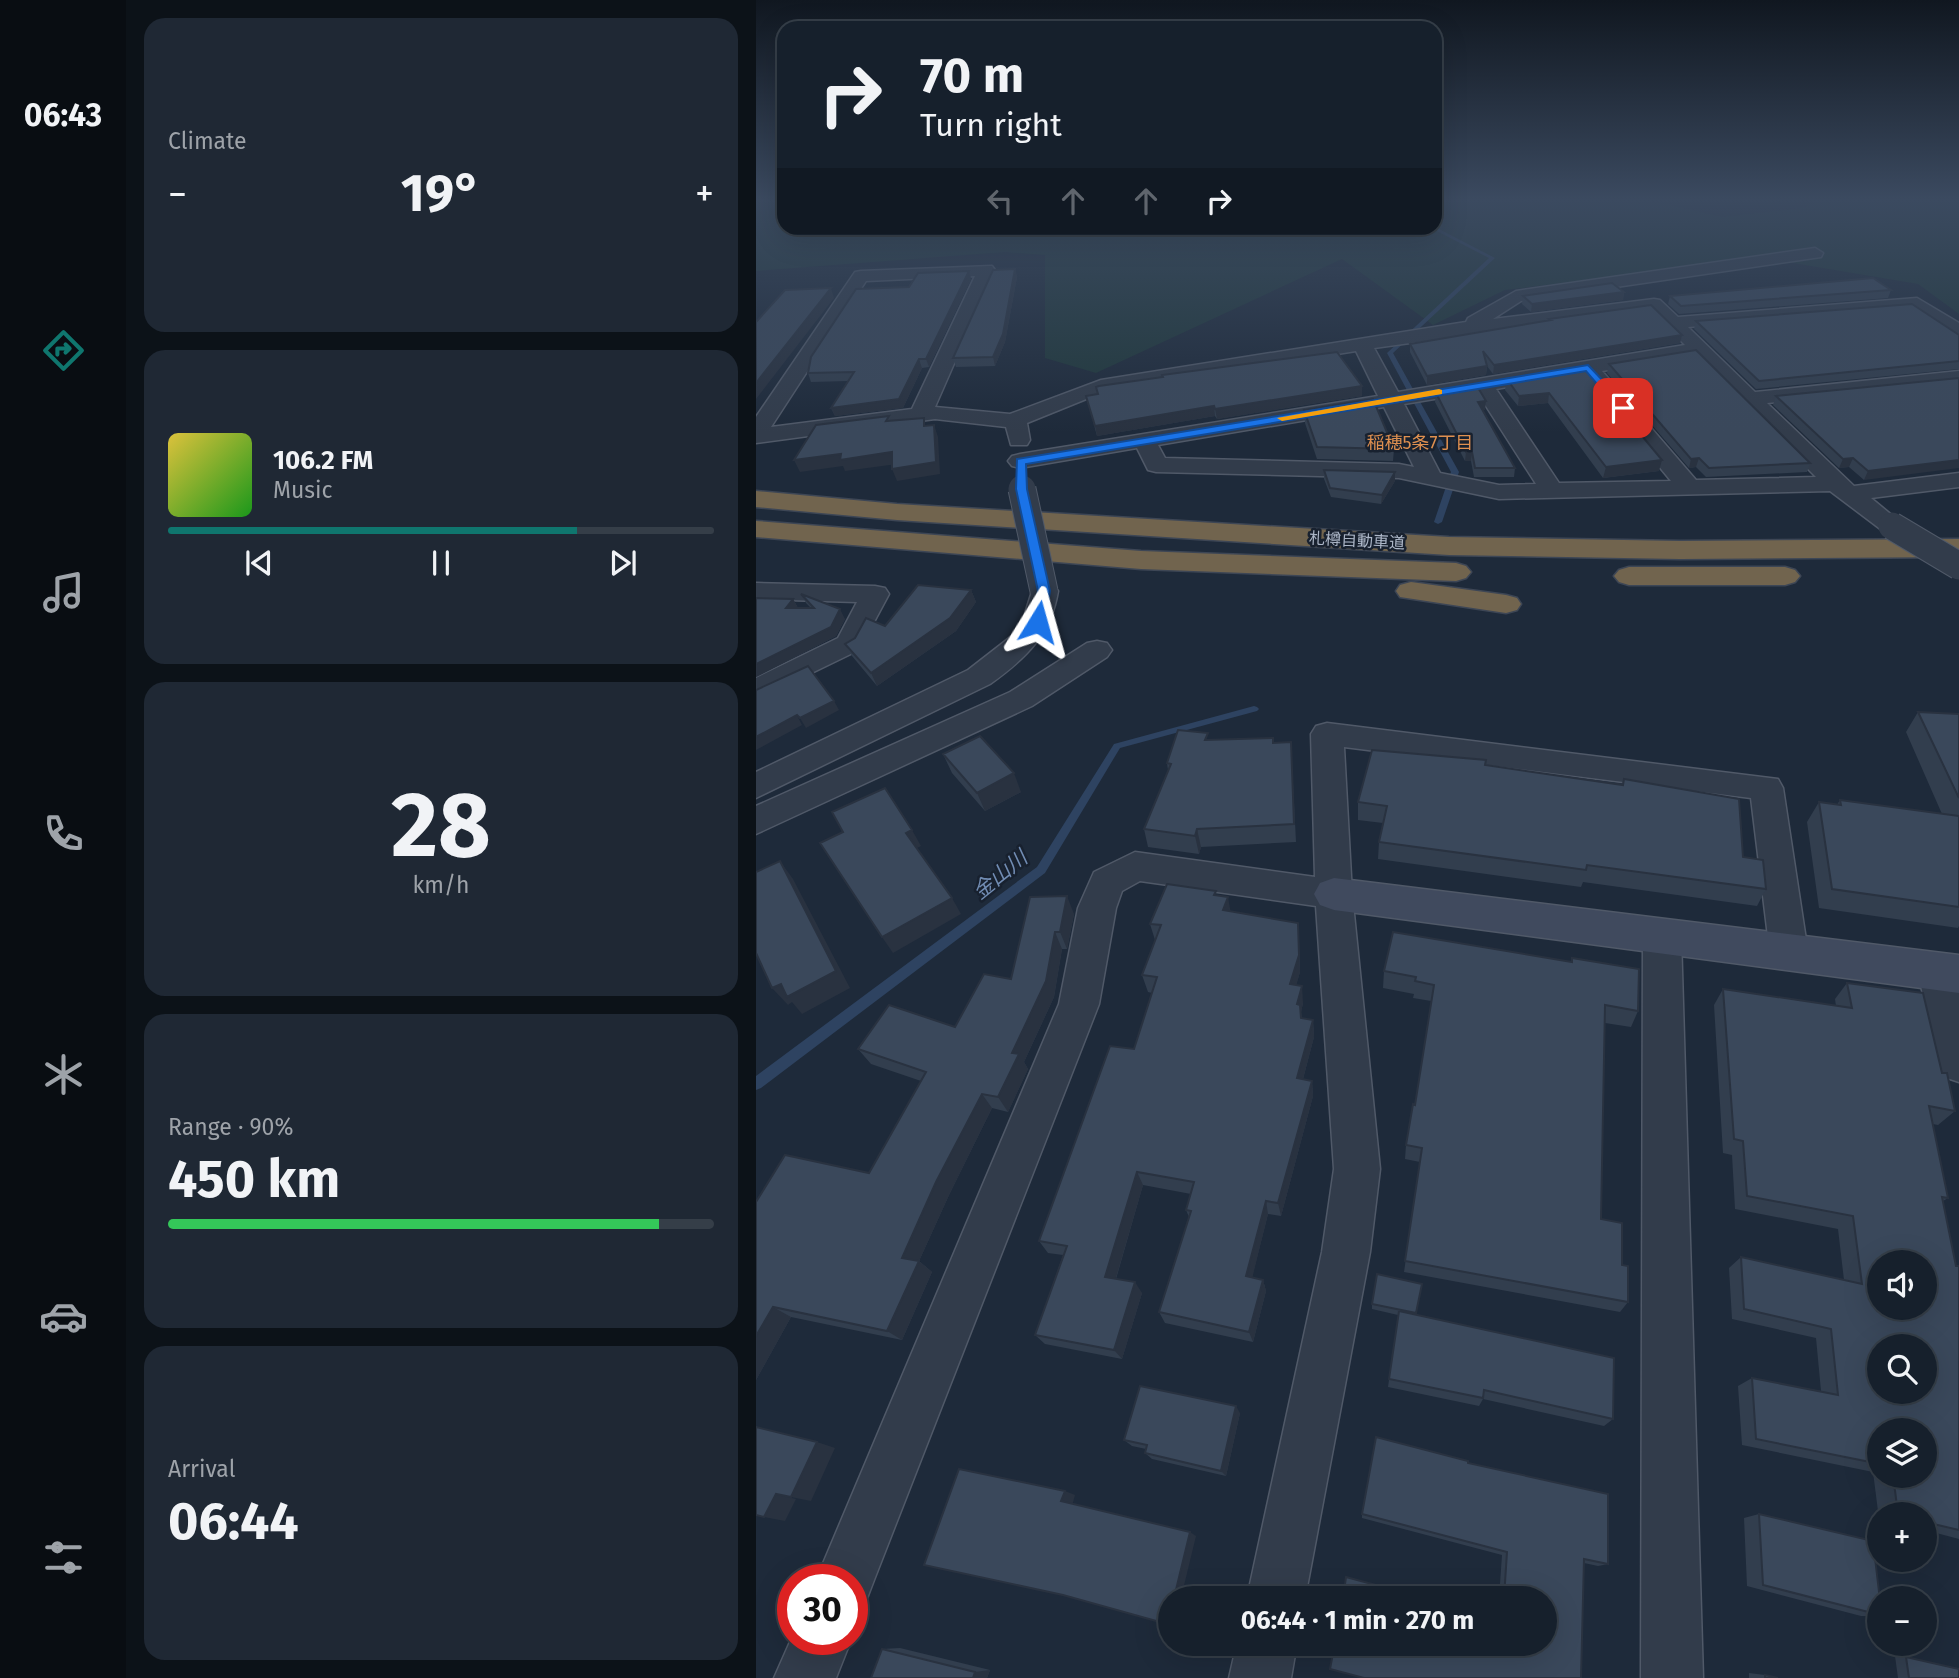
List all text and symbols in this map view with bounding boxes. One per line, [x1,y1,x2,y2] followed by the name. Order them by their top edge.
[920,46,1024,105] text: 70 m
[805,49,896,140] icon: right
[24,96,102,134] text: 06:43
[920,106,1062,144] text: Turn right
[168,127,247,155] text: Climate
[401,162,481,225] text: 19°
[168,171,187,217] text: −
[695,171,714,217] text: +
[981,182,1019,220] icon: left
[1054,182,1092,220] icon: ahead
[1127,182,1165,220] icon: ahead
[1200,182,1238,220] icon: right
[39,326,88,375] icon: directions
[1593,378,1653,438] pin
[1604,389,1642,427] icon: arrive
[1366,432,1474,454] district label: 稲穂5条7丁目
[273,445,373,476] text: 106.2 FM
[273,476,333,504] text: Music
[1309,528,1405,552] street label: 札樽自動車道
[240,544,278,582] icon: previous
[422,544,460,582] icon: pause
[604,544,642,582] icon: next
[39,568,88,617] icon: music
[1001,585,1075,659] position arrow
[391,771,491,880] text: 28
[39,809,88,858] icon: phone
[967,844,1034,905] water label: 金山川
[413,871,469,899] text: km/h
[39,1050,88,1099] icon: climate
[168,1113,293,1141] text: Range · 90%
[168,1148,340,1211] text: 450 km
[1867,1250,1937,1656] map controls
[1867,1250,1937,1320] button: sound
[39,1292,88,1341] icon: car
[1867,1334,1937,1404] button: search
[1867,1418,1937,1488] button: layers
[168,1455,235,1483] text: Arrival
[168,1490,299,1553] text: 06:44
[1867,1502,1937,1572] button: +
[39,1533,88,1582] icon: filters
[777,1564,868,1655] speed limit sign: 30
[1867,1586,1937,1656] button: −
[1241,1605,1474,1636] text: 06:44 · 1 min · 270 m

